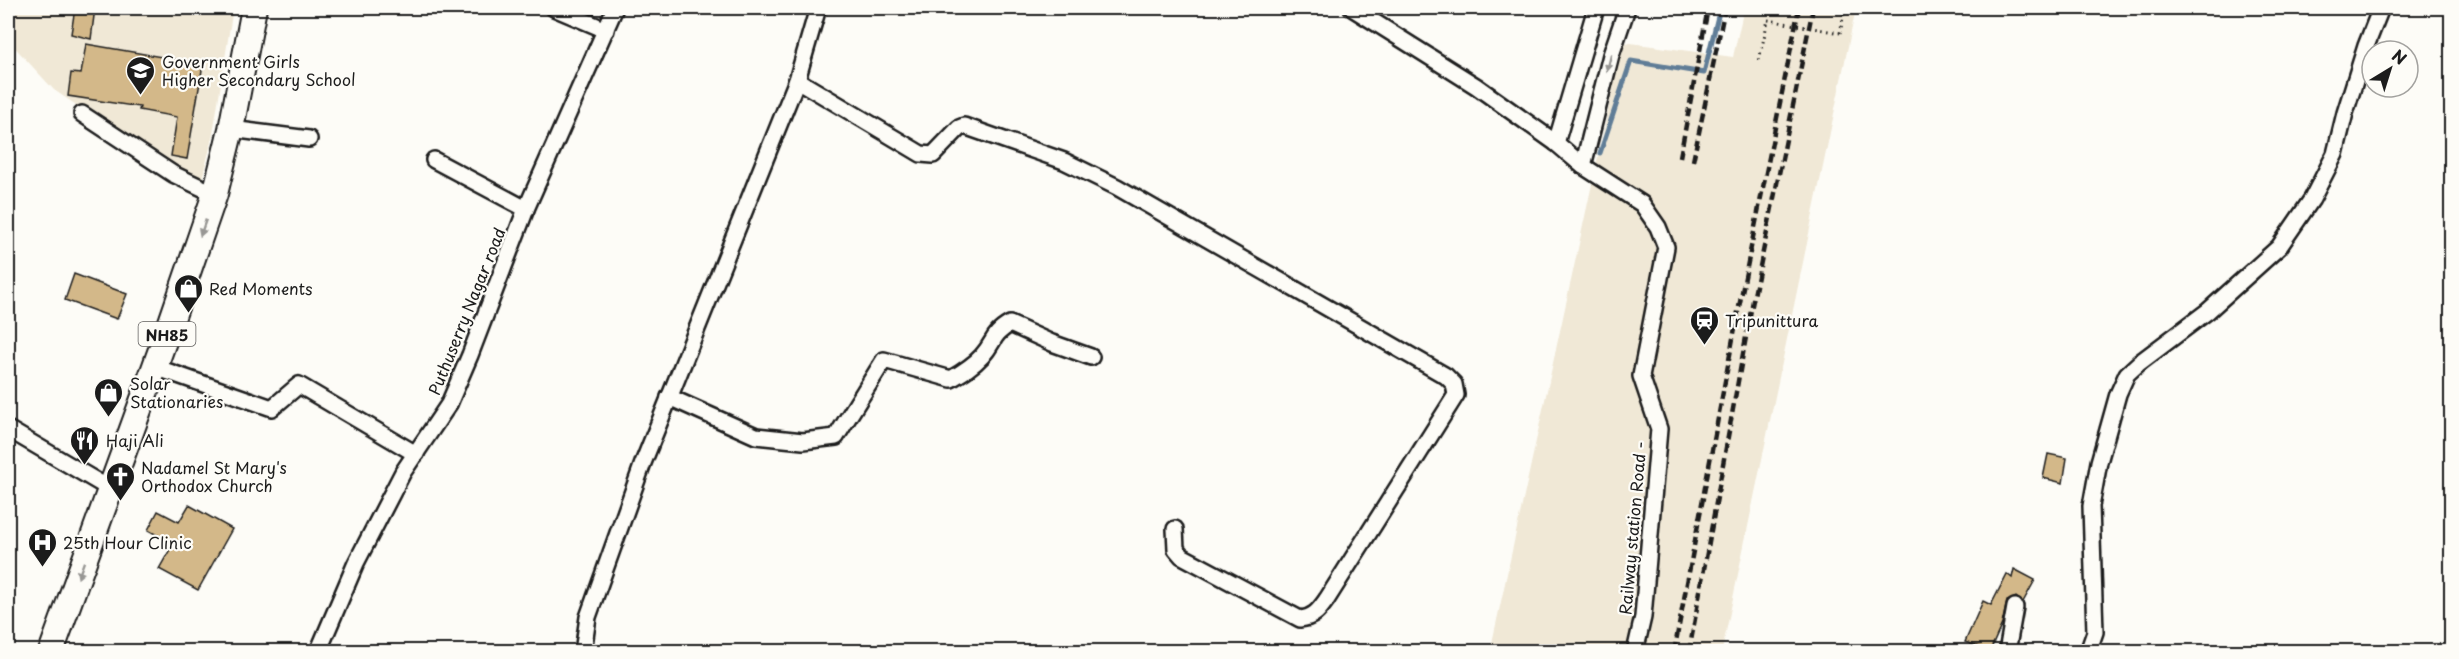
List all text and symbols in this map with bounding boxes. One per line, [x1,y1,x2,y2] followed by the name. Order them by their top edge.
[2360,39,2420,99] north arrow
[2387,43,2412,70] text: N
[162,49,356,91] place label: Government Girls Higher Secondary School
[125,54,157,96] school or university icon: Government Girls Higher Secondary School
[1604,54,1614,73] one-way arrow
[198,219,208,237] one-way arrow
[421,224,511,398] street label: Puthuserry Nagar road
[172,272,204,314] shop icon: Red Moments
[209,276,313,300] place label: Red Moments
[1688,304,1720,346] station icon: Tripunittura
[1725,308,1819,332] place label: Tripunittura
[138,322,195,346] road number: NH85
[130,371,223,413] place label: Solar Stationaries
[93,376,125,418] shop icon: Solar Stationaries
[69,424,101,466] restaurant icon: Haji Ali
[106,428,164,452] place label: Haji Ali
[1612,440,1652,616] street label: Railway station Road -
[141,455,287,497] place label: Nadamel St Mary's Orthodox Church
[104,460,136,502] church icon: Nadamel St Mary's Orthodox Church
[26,526,58,568] hospital icon: 25th Hour Clinic
[63,530,192,554] place label: 25th Hour Clinic
[75,561,85,579] one-way arrow

